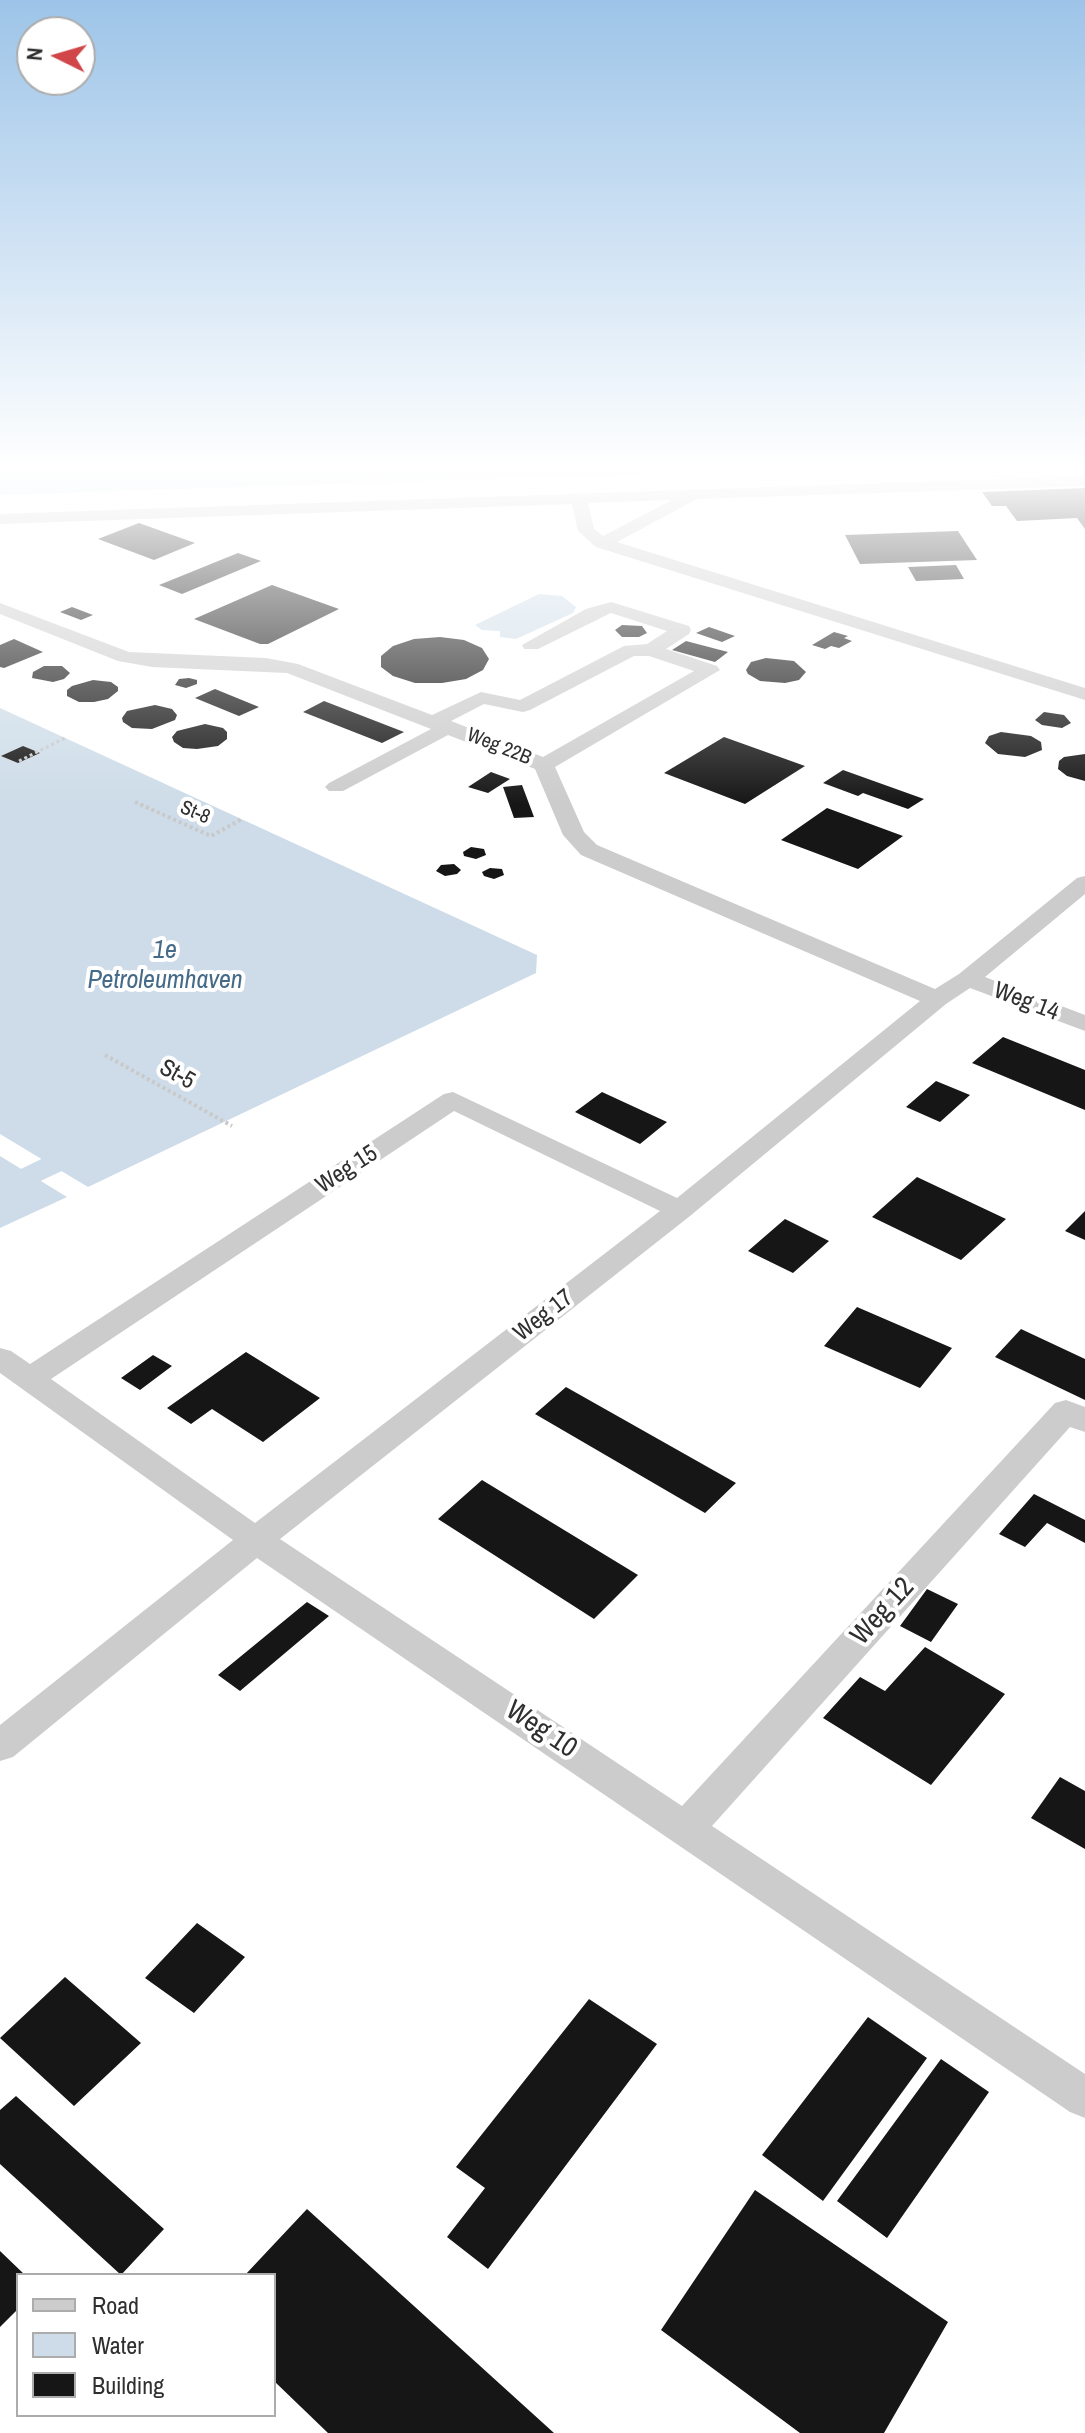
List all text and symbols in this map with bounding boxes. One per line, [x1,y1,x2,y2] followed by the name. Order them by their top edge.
[16,16,96,96] north arrow
[19,46,50,62] text: N
[463,723,535,771] street label: Weg 22B
[176,796,214,830] street label: St-8
[87,935,243,996] water label: 1e Petroleumhaven
[989,976,1063,1028] street label: Weg 14
[154,1054,200,1096] street label: St-5
[311,1140,383,1200] street label: Weg 15
[509,1284,579,1348] street label: Weg 17
[844,1572,922,1652] street label: Weg 12
[499,1694,583,1766] street label: Weg 10
[16,2273,276,2417] legend
[92,2289,139,2321] text: Road
[92,2329,144,2361] text: Water
[92,2369,164,2401] text: Building

